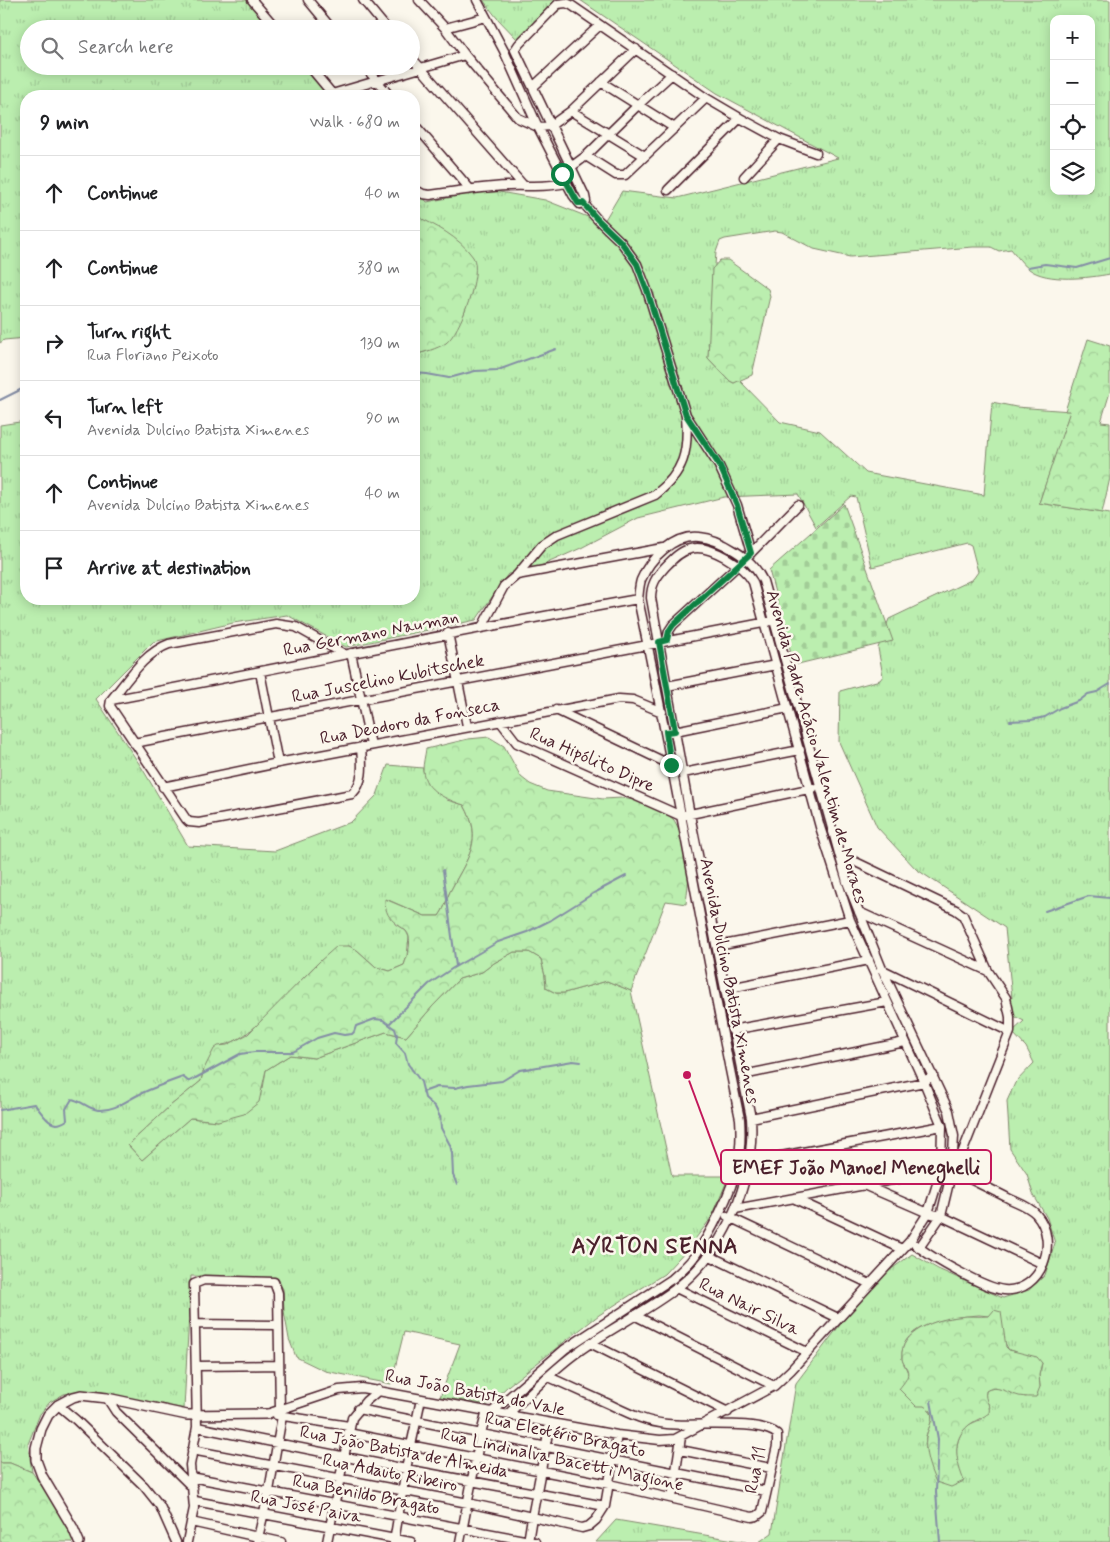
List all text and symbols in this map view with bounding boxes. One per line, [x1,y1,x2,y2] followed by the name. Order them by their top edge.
[1050,15,1095,195] map controls
[1050,15,1095,60] button: +
[20,20,420,75] search box
[38,34,66,62] icon: search
[78,35,174,60] text: Search here
[1050,60,1095,105] button: −
[1050,105,1095,150] button: locate
[40,109,89,137] text: 9 min
[309,112,400,133] text: Walk · 680 m
[1050,150,1095,195] button: layers
[551,163,574,186] route start
[40,179,68,207] icon: ahead
[87,181,158,206] text: Continue
[364,183,400,204] text: 40 m
[40,254,68,282] icon: ahead
[87,256,158,281] text: Continue
[357,258,400,279] text: 380 m
[87,320,171,345] text: Turn right
[40,329,68,357] icon: right
[359,333,400,354] text: 130 m
[87,345,218,366] text: Rua Floriano Peixoto
[87,395,163,420] text: Turn left
[40,404,68,432] icon: left
[366,408,400,429] text: 90 m
[87,420,309,441] text: Avenida Dulcino Batista Ximenes
[87,470,158,495] text: Continue
[40,479,68,507] icon: ahead
[364,483,400,504] text: 40 m
[87,495,309,516] text: Avenida Dulcino Batista Ximenes
[40,554,68,582] icon: arrive
[87,556,251,581] text: Arrive at destination
[760,587,872,907] street label: Avenida Padre Acácio Valentim de Moraes
[281,605,461,663] street label: Rua Germano Nauman
[290,649,486,709] street label: Rua Juscelino Kubitschek
[318,693,502,751] street label: Rua Deodoro da Fonseca
[526,722,658,798] street label: Rua Hipólito Dipre
[660,754,683,777] route end
[693,856,765,1106] street label: Avenida Dulcino Batista Ximenes
[721,1150,991,1184] callout: EMEF João Manoel Meneghelli
[732,1156,980,1184] text: EMEF João Manoel Meneghelli
[571,1233,739,1261] district label: AYRTON SENNA
[695,1272,804,1342] street label: Rua Nair Silva
[383,1364,567,1422] street label: Rua João Batista do Vale
[482,1406,648,1465] street label: Rua Eleotério Bragato
[298,1420,510,1484] street label: Rua João Batista de Almeida
[438,1422,686,1499] street label: Rua Lindinalva Bacetti Magione
[740,1444,772,1496] street label: Rua 11
[320,1448,460,1498] street label: Rua Adauto Ribeiro
[290,1469,442,1521] street label: Rua Benildo Bragato
[248,1484,364,1530] street label: Rua José Paiva

